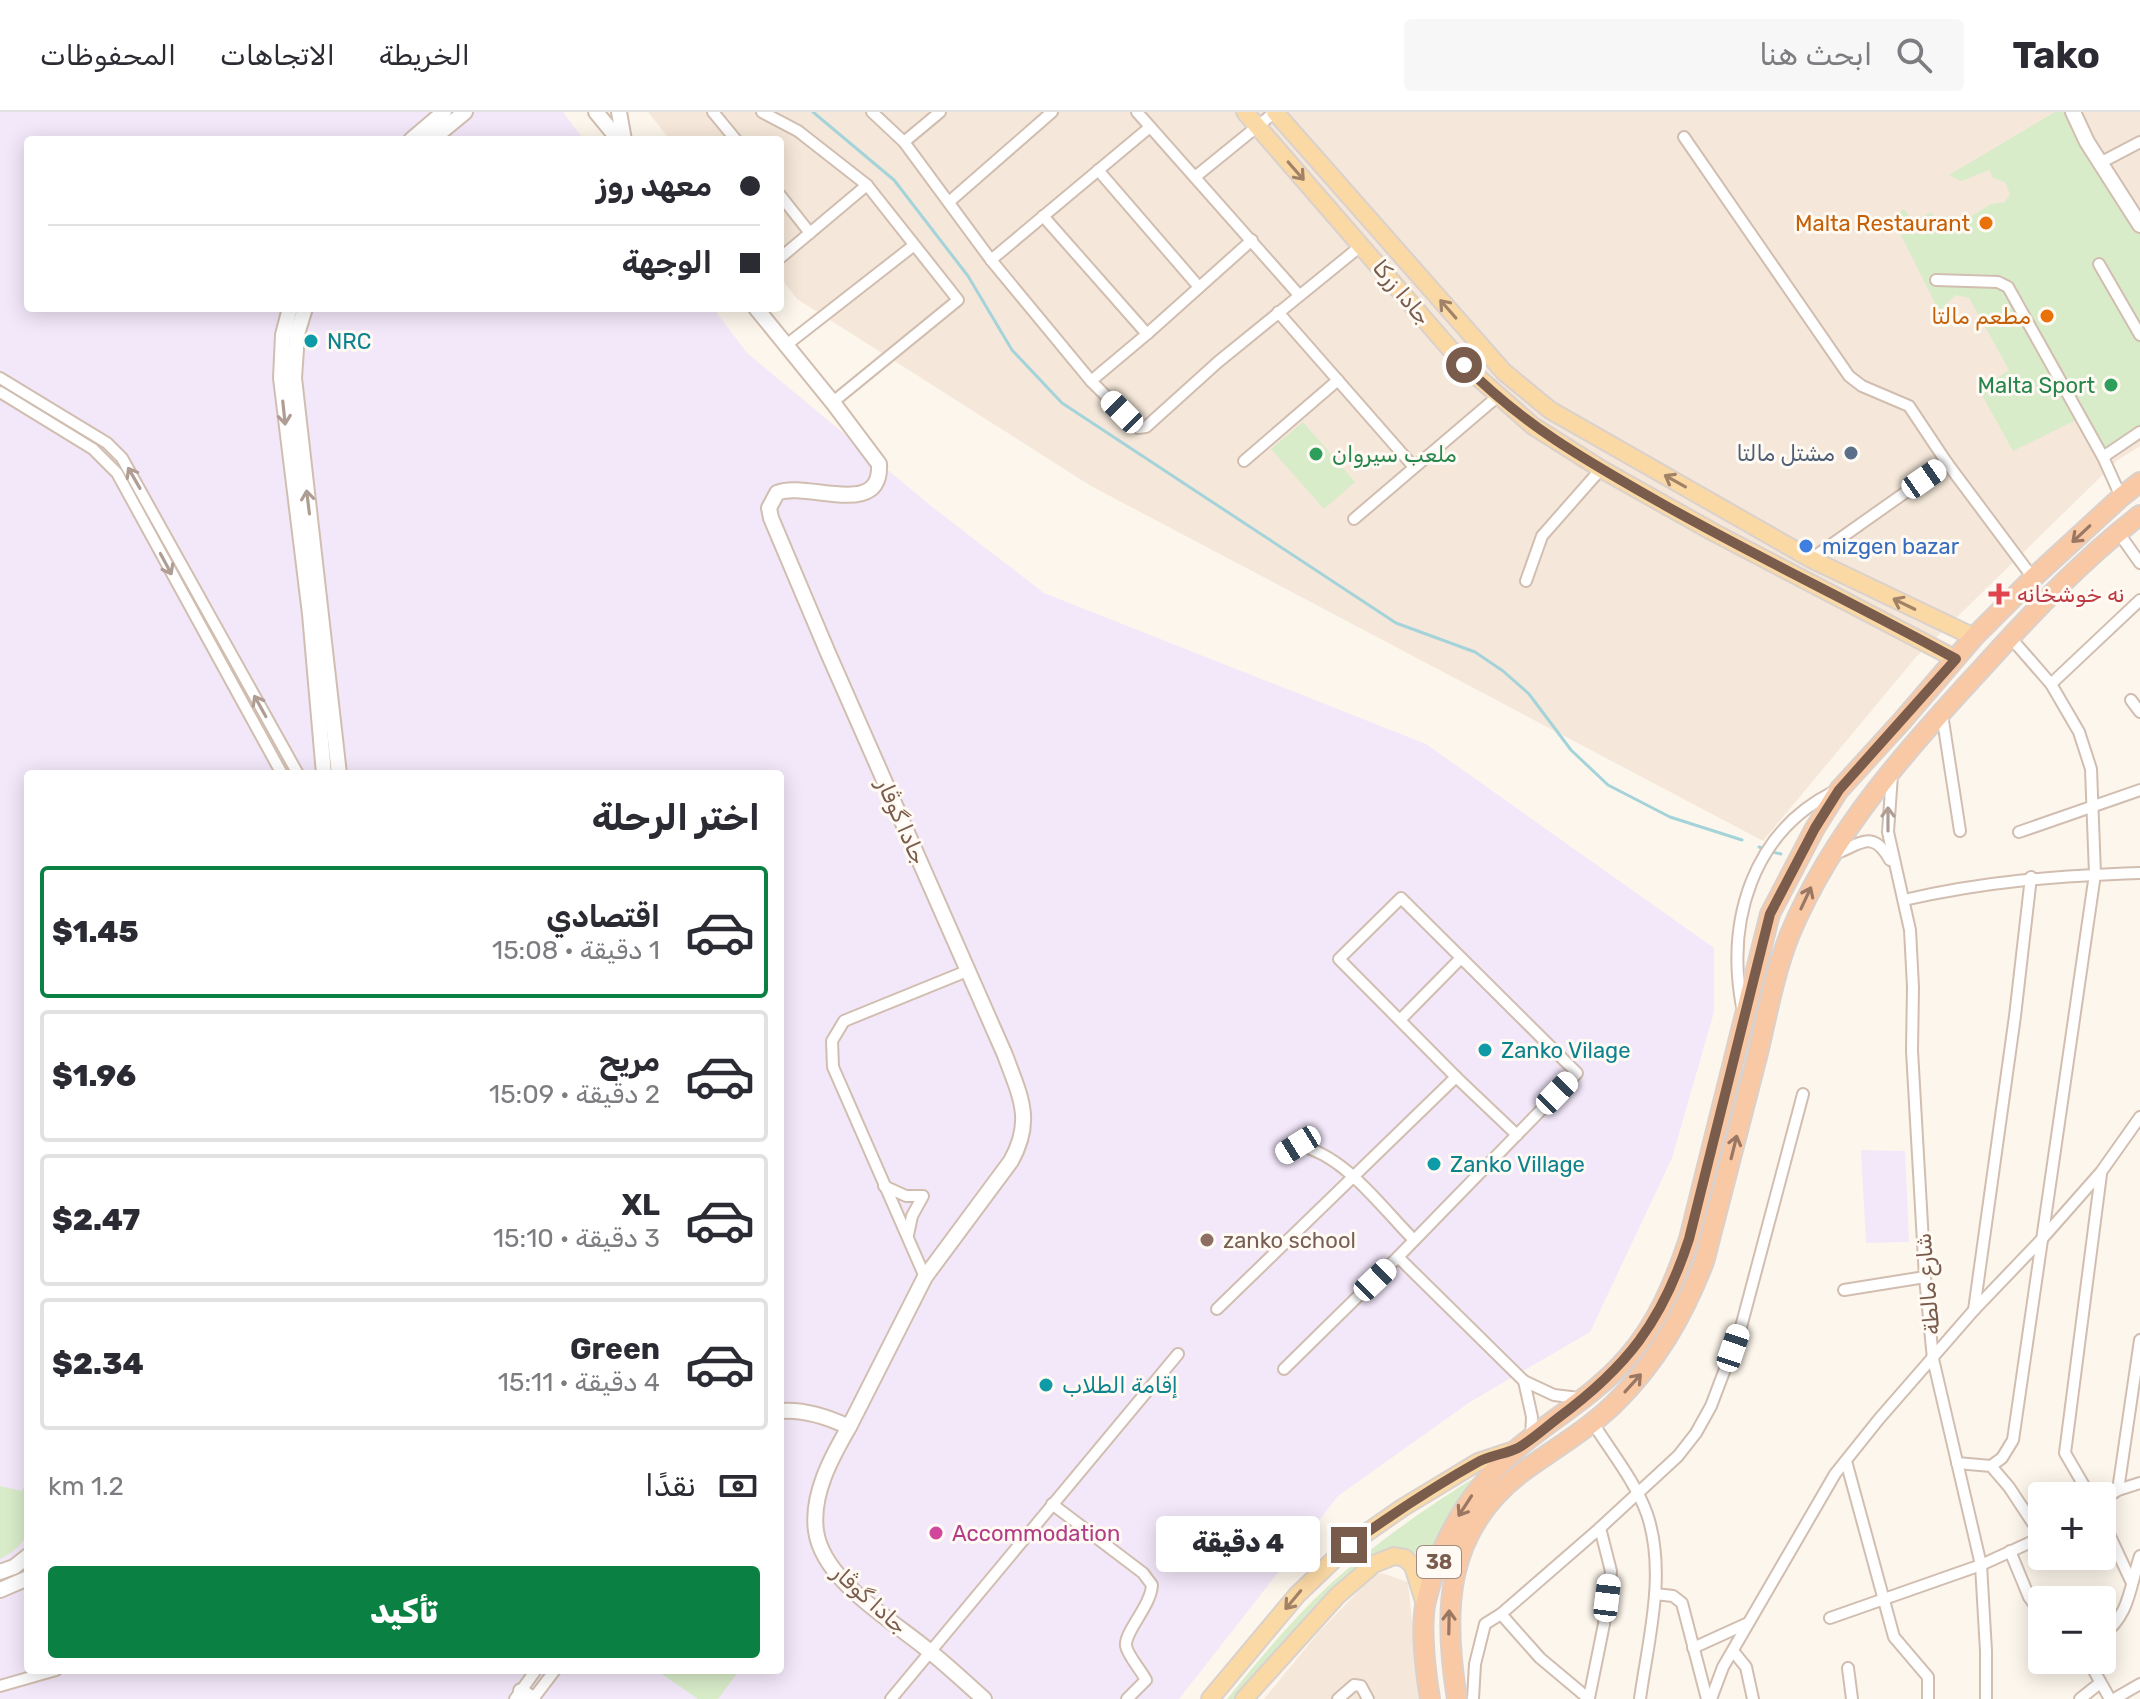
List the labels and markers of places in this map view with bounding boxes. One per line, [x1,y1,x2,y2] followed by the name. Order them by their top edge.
[1795,210,1970,237] place label: Malta Restaurant
[1977,214,1995,232] marker: Malta Restaurant
[1931,303,2031,331] place label: مطعم مالتا
[2038,307,2056,325] marker: مطعم مالتا
[327,328,371,355] place label: NRC
[302,332,320,350] marker: NRC
[1978,372,2095,399] place label: Malta Sport
[2102,376,2120,394] marker: Malta Sport
[1737,440,1835,467] place label: مشتل مالتا
[1332,441,1457,468] place label: ملعب سيروان
[1842,444,1860,462] marker: مشتل مالتا
[1307,445,1325,463] marker: ملعب سيروان
[1822,533,1960,560] place label: mizgen bazar
[1797,537,1815,555] marker: mizgen bazar
[2017,581,2125,608] place label: نه خوشخانه
[1988,583,2010,605] marker: نه خوشخانه
[1501,1037,1631,1064] place label: Zanko Vilage
[1476,1041,1494,1059] marker: Zanko Vilage
[1450,1151,1585,1178] place label: Zanko Village
[1425,1155,1443,1173] marker: Zanko Village
[1223,1227,1356,1254] place label: zanko school
[1198,1231,1216,1249] marker: zanko school
[1062,1372,1178,1399] place label: إقامة الطلاب
[1037,1376,1055,1394] marker: إقامة الطلاب
[952,1520,1120,1547] place label: Accommodation
[927,1524,945,1542] marker: Accommodation

